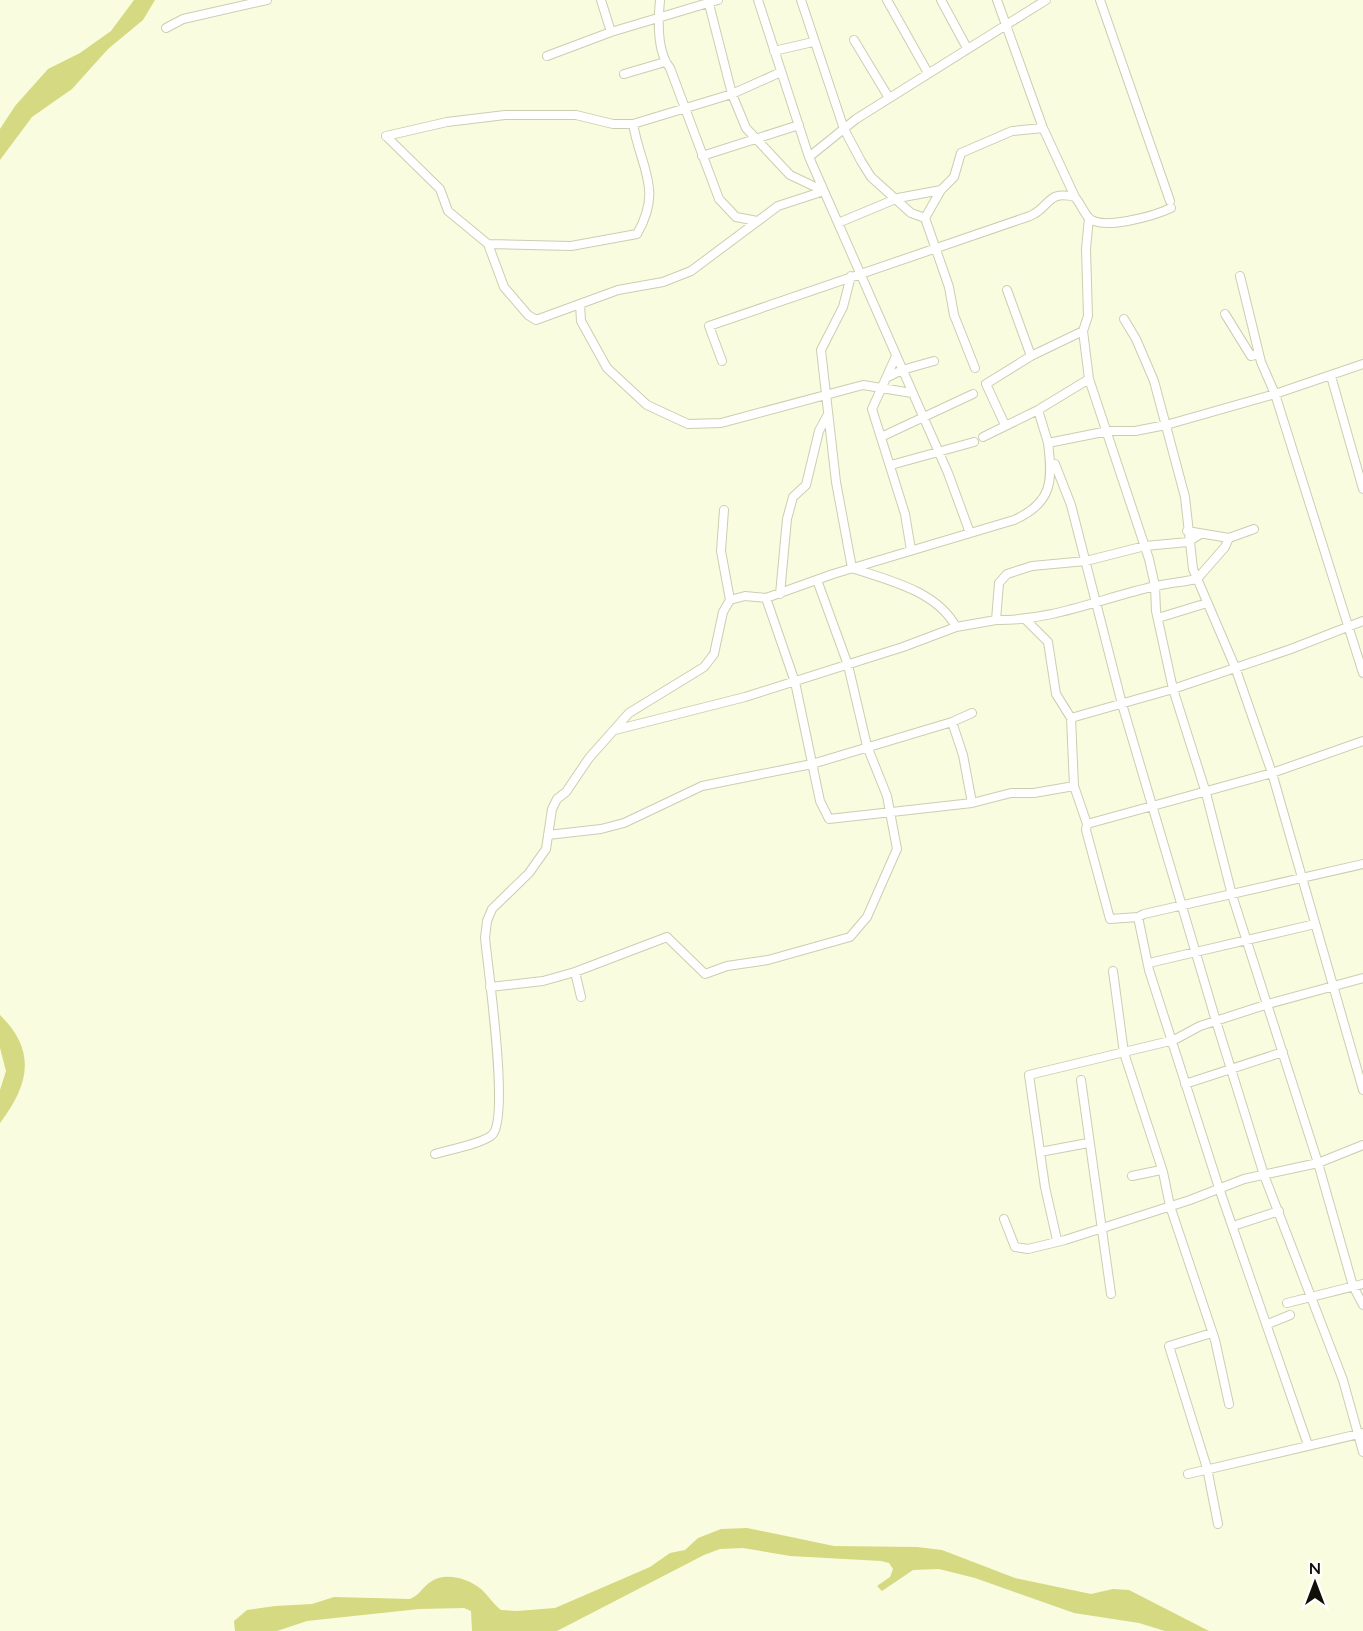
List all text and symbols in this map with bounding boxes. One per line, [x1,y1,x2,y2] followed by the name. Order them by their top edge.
[1285,1553,1345,1613] north arrow
[1309,1558,1321,1577] text: N

